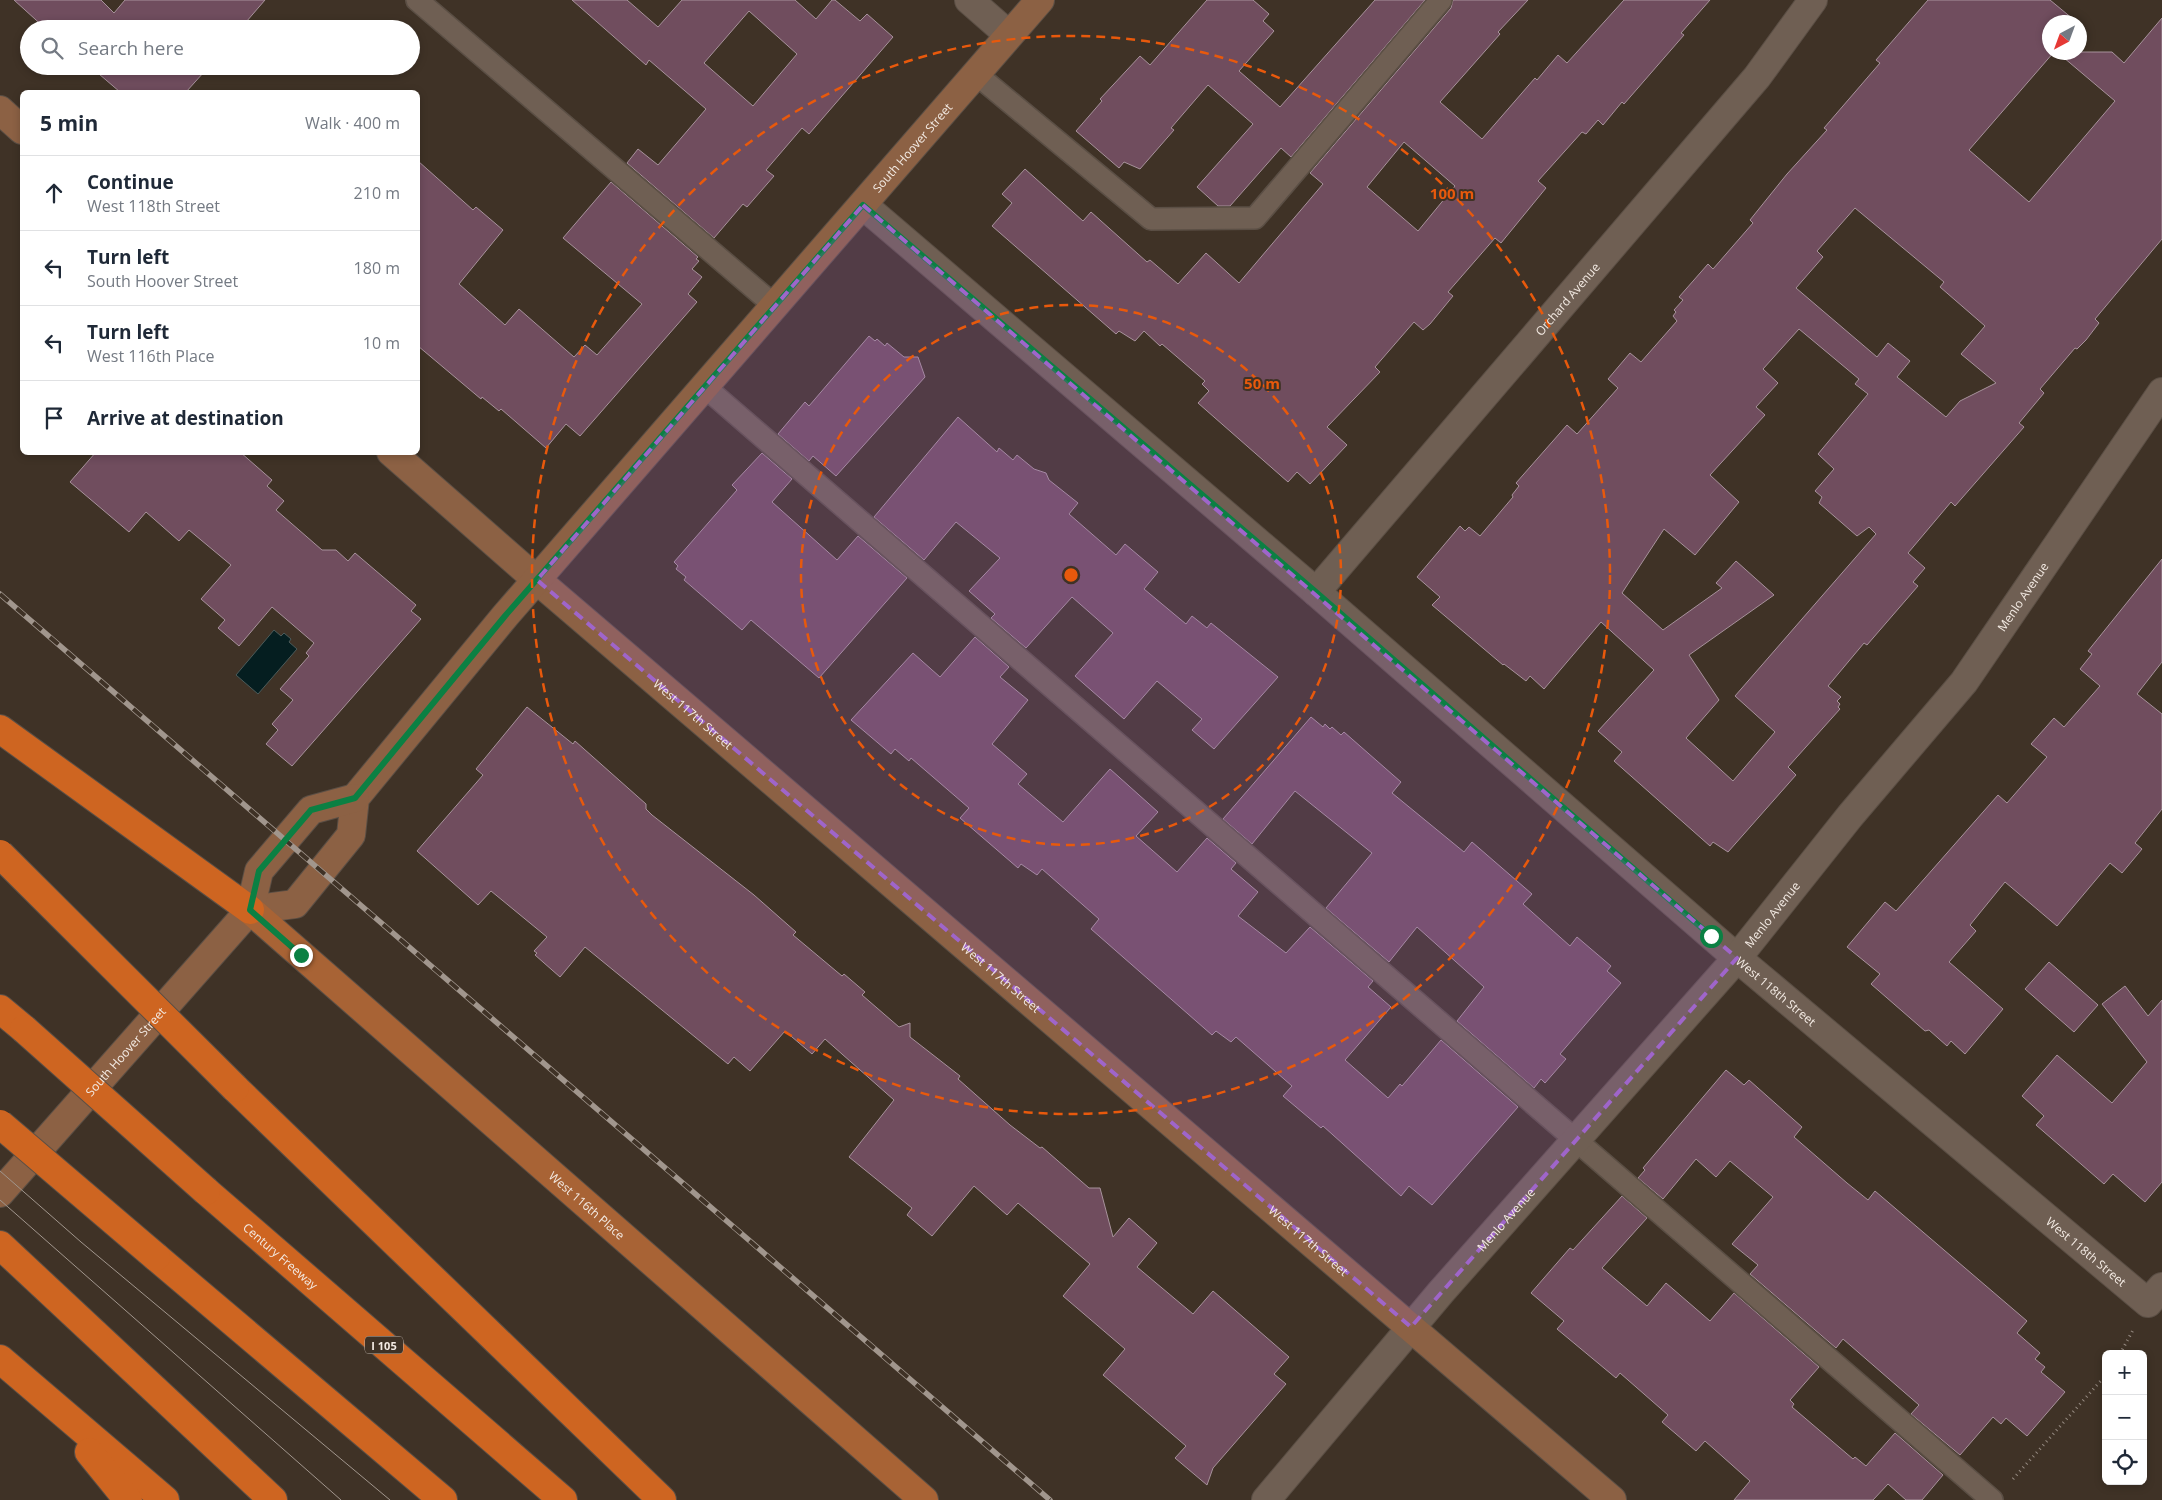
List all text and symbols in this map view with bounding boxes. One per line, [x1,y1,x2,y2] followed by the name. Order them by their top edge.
[2042,15,2087,60] north arrow
[20,20,420,75] search box
[38,34,66,62] icon: search
[78,35,184,61] text: Search here
[868,99,956,196] street label: South Hoover Street
[40,109,98,137] text: 5 min
[305,112,400,134] text: Walk · 400 m
[87,169,174,195] text: Continue
[40,179,68,207] icon: ahead
[354,182,400,204] text: 210 m
[1430,183,1474,203] text: 100 m
[87,195,220,217] text: West 118th Street
[87,244,169,270] text: Turn left
[40,254,68,282] icon: left
[354,257,400,279] text: 180 m
[1531,258,1603,339] street label: Orchard Avenue
[87,270,238,292] text: South Hoover Street
[87,319,169,345] text: Turn left
[40,329,68,357] icon: left
[363,332,400,354] text: 10 m
[87,345,215,367] text: West 116th Place
[1244,373,1280,393] text: 50 m
[40,404,68,432] icon: arrive
[87,405,284,431] text: Arrive at destination
[1993,558,2052,634] street label: Menlo Avenue
[1062,566,1080,584] centre of rings
[650,675,737,753] street label: West 117th Street
[1740,877,1804,951] street label: Menlo Avenue
[1700,925,1723,948] route start
[958,938,1045,1016] street label: West 117th Street
[290,944,313,967] route end
[1733,952,1820,1030] street label: West 118th Street
[81,1003,169,1100] street label: South Hoover Street
[545,1167,629,1243] street label: West 116th Place
[1473,1183,1539,1255] street label: Menlo Avenue
[1265,1202,1352,1279] street label: West 117th Street
[2043,1213,2130,1290] street label: West 118th Street
[240,1219,323,1294] street label: Century Freeway
[365,1336,403,1354] road number: I 105
[2102,1350,2147,1485] map controls
[2102,1350,2147,1395] button: +
[2102,1395,2147,1440] button: −
[2102,1440,2147,1485] button: locate

